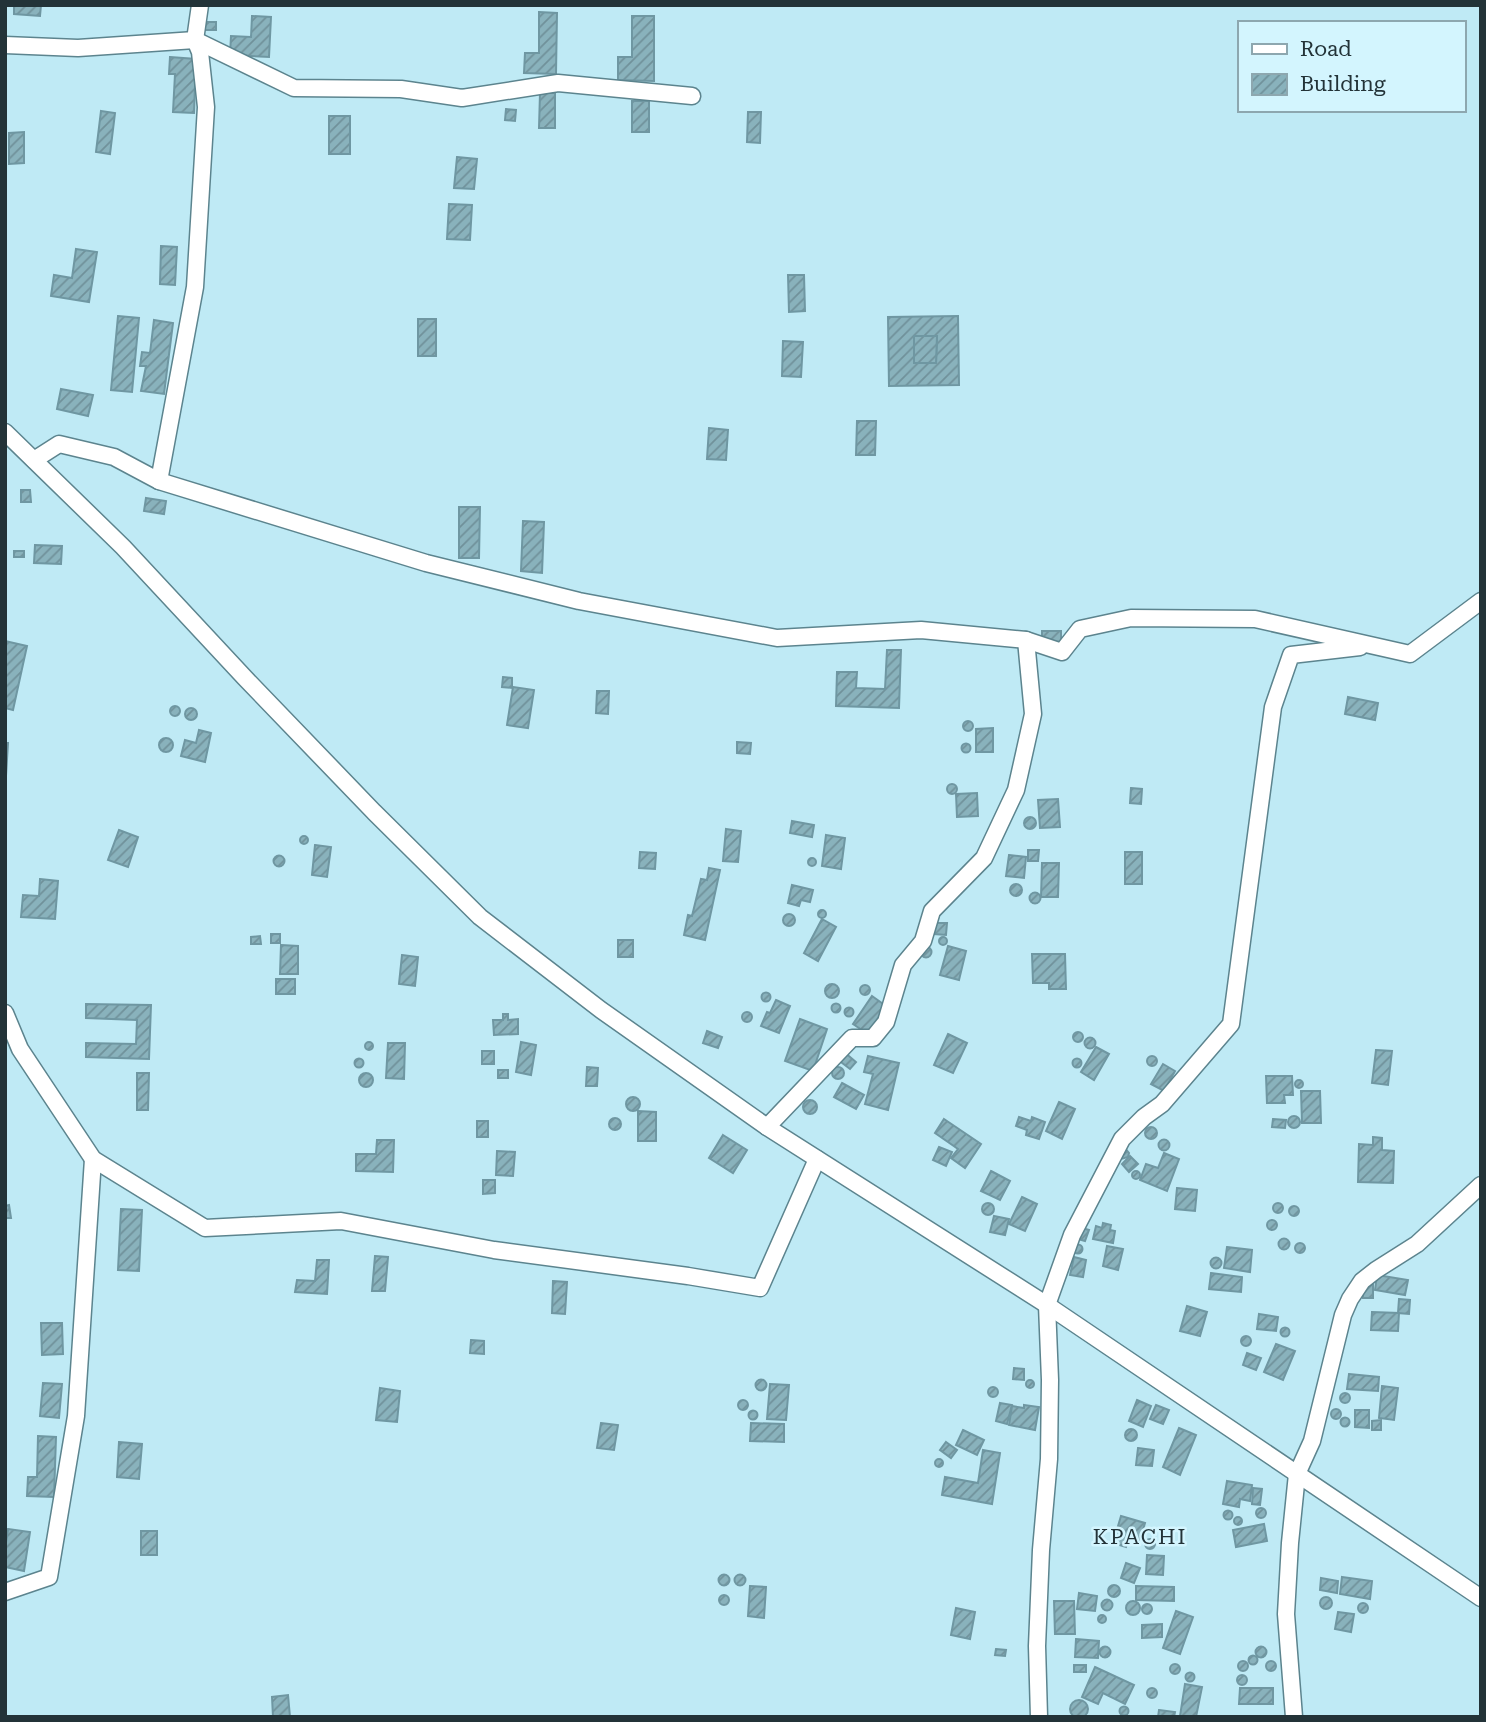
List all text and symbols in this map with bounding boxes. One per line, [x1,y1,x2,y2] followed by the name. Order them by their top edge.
[1238,21,1465,112] legend
[1300,37,1352,61] text: Road
[1300,72,1386,96] text: Building
[1093,1525,1187,1549] district label: KPACHI

